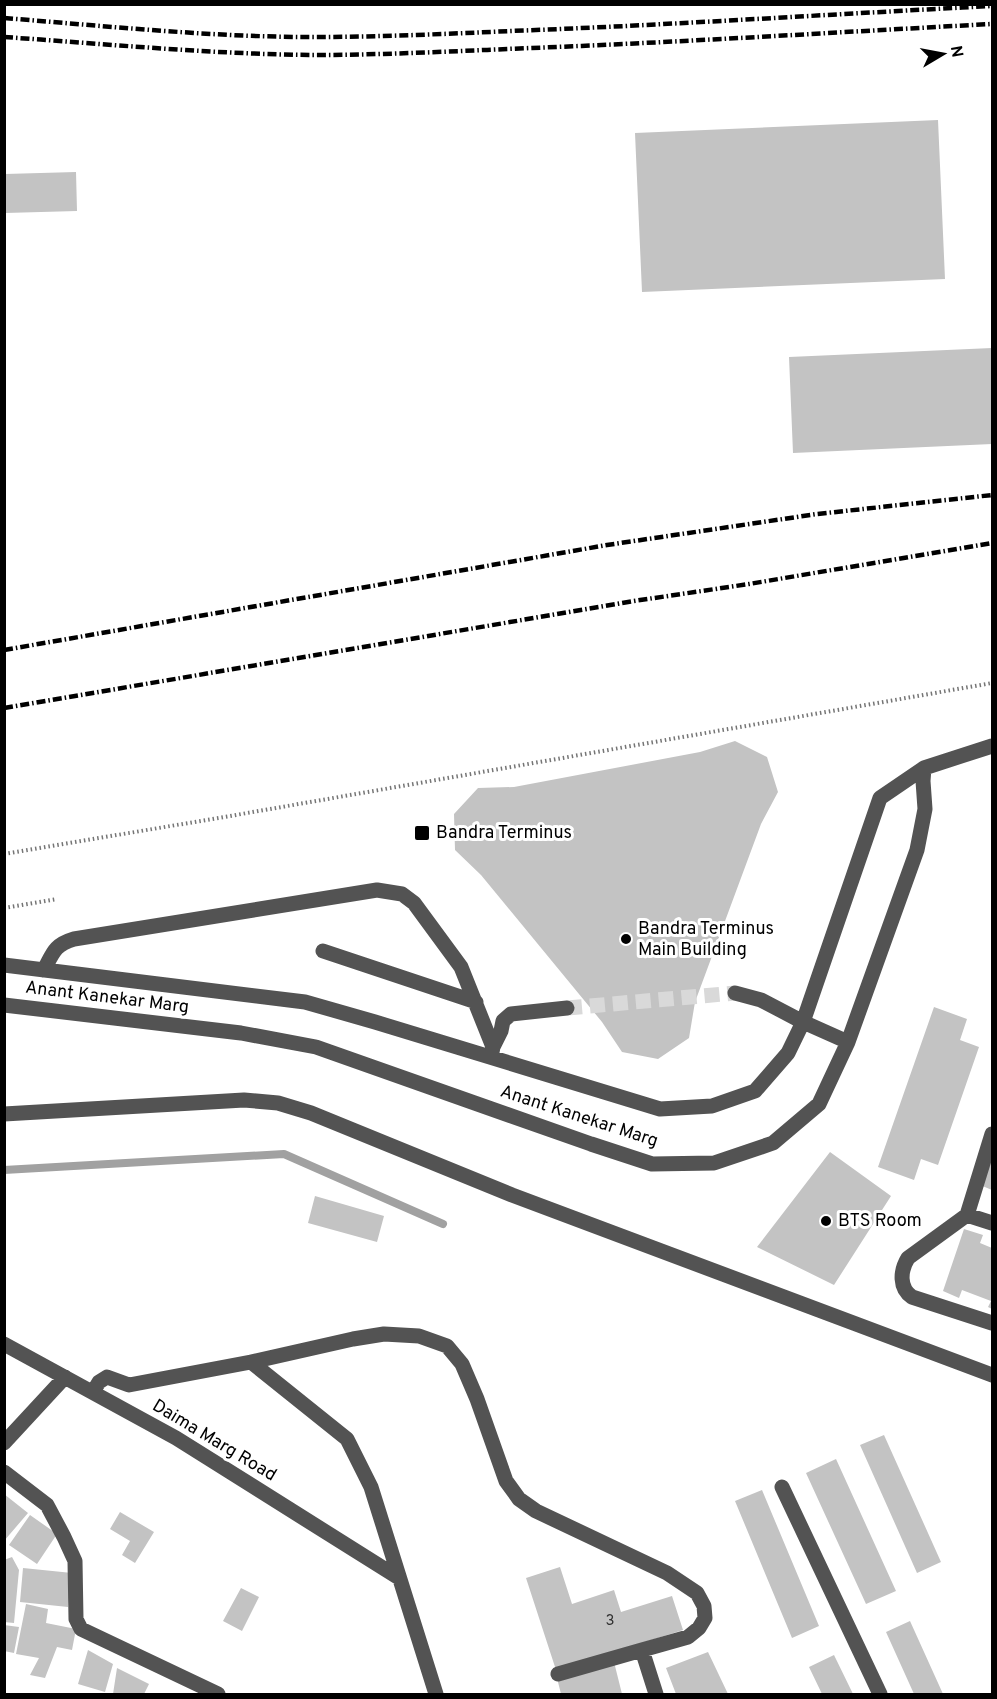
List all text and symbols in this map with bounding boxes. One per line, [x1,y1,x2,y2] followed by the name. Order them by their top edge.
[913,24,973,84] north arrow
[945,44,967,59] text: N
[436,822,572,845] place label: Bandra Terminus
[413,824,431,842] marker: Bandra Terminus
[638,918,774,962] place label: Bandra Terminus Main Building
[619,932,633,946] marker: Bandra Terminus Main Building
[24,977,190,1019] street label: Anant Kanekar Marg
[497,1081,661,1153] street label: Anant Kanekar Marg
[838,1210,922,1233] place label: BTS Room
[819,1214,833,1228] marker: BTS Room
[148,1395,280,1487] street label: Daima Marg Road
[605,1612,615,1631] house number: 3

